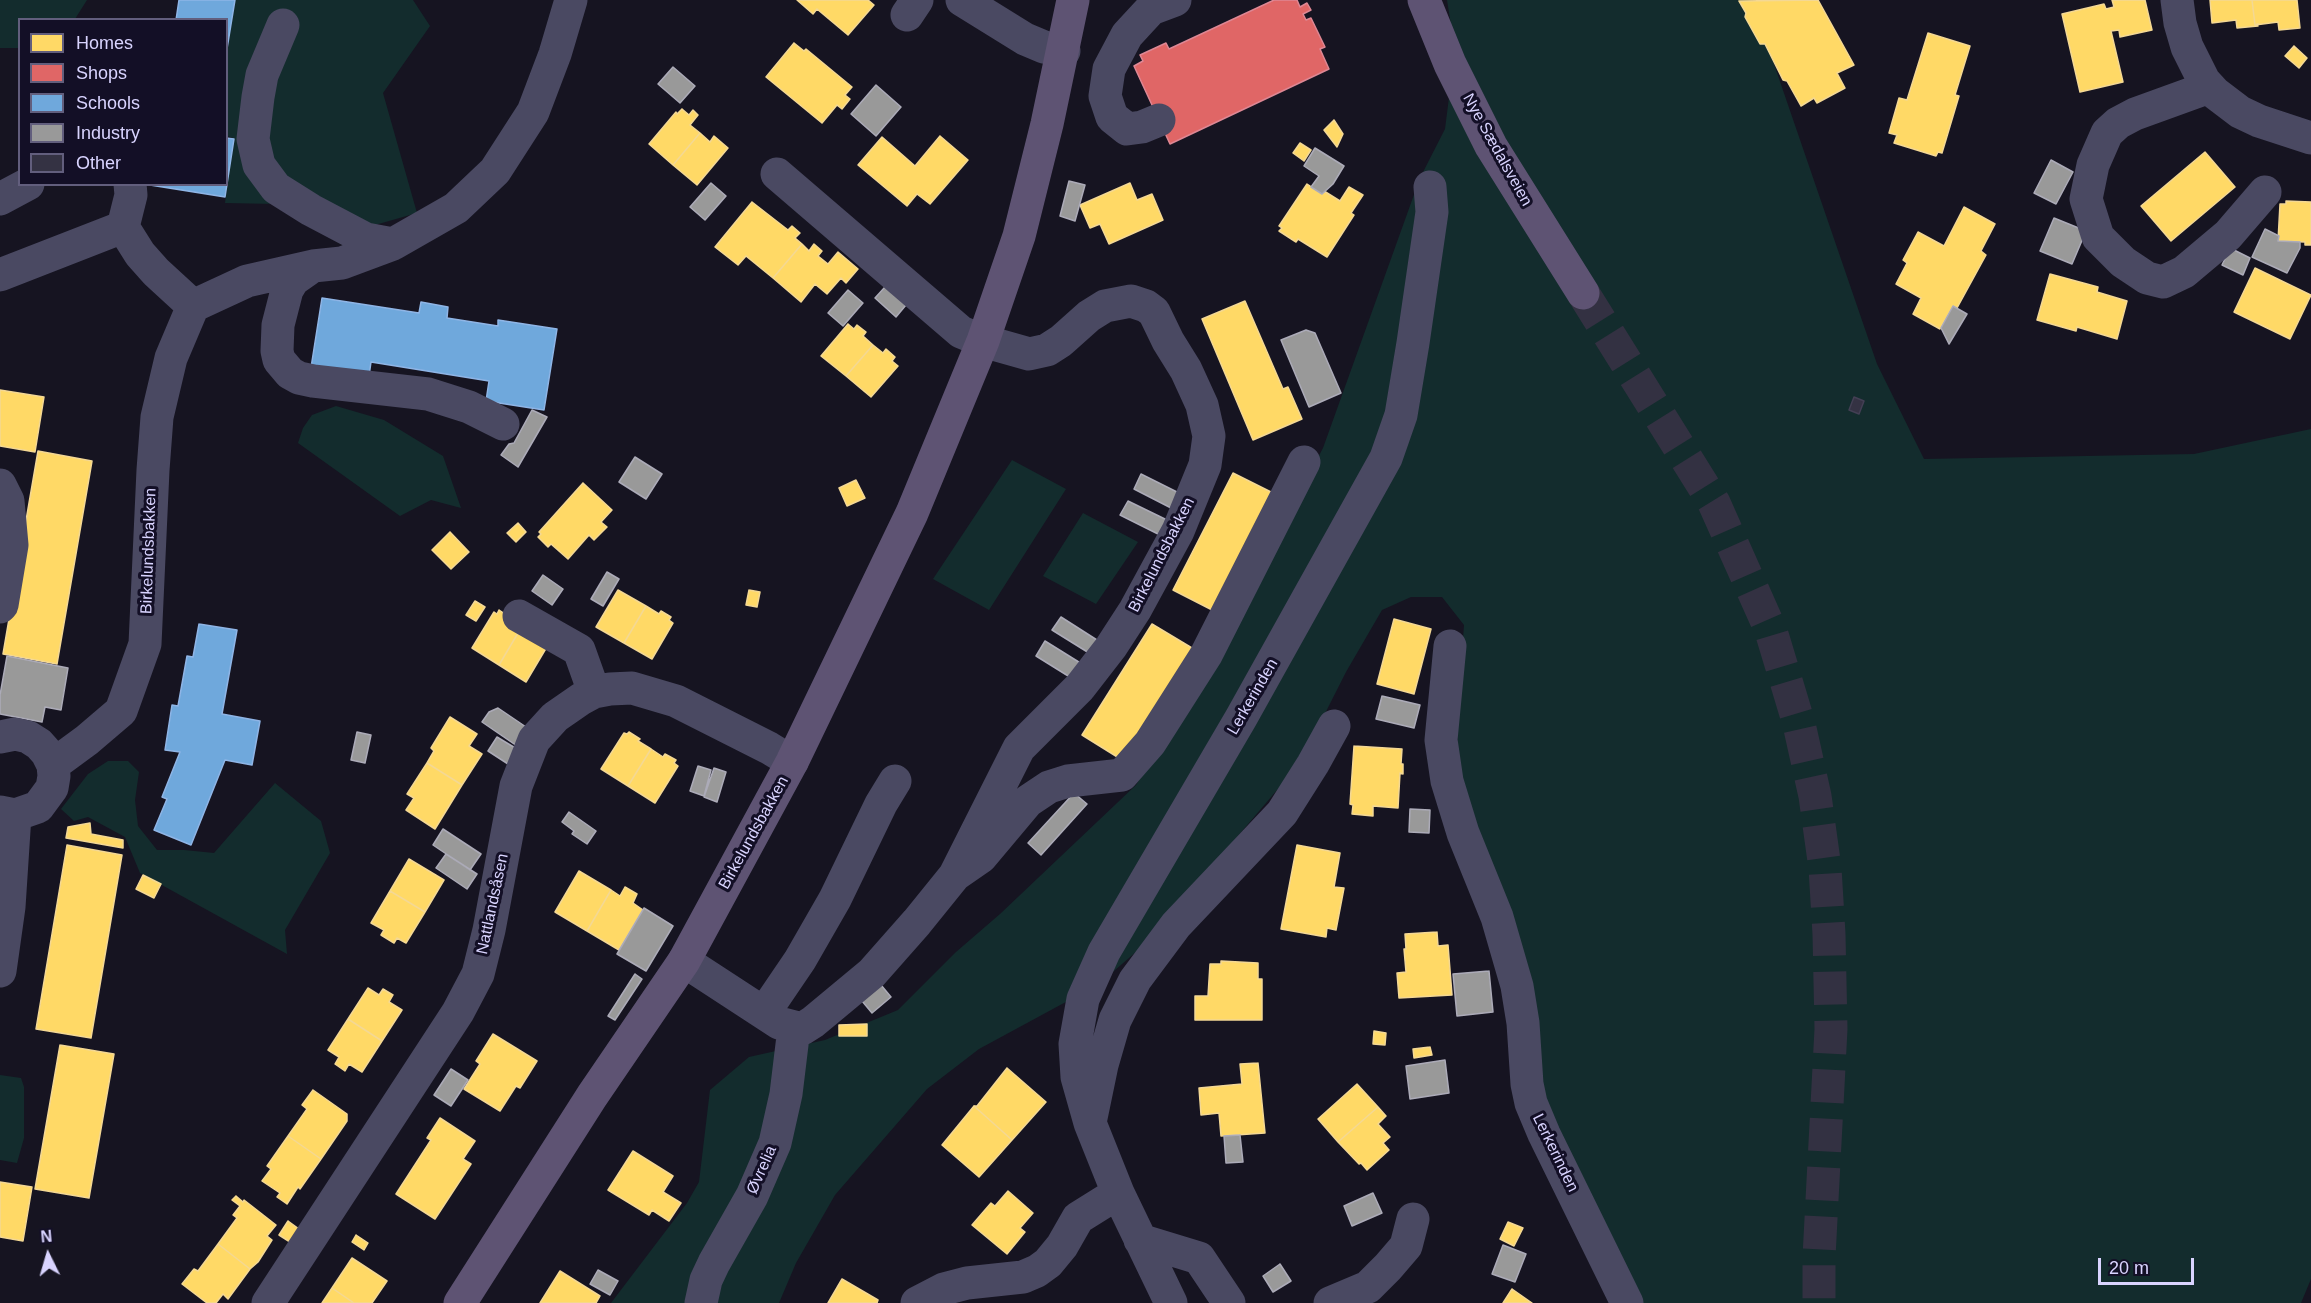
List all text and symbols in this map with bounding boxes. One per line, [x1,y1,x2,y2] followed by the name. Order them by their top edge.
[18,18,228,186] legend
[76,33,133,53] text: Homes
[76,63,127,83] text: Shops
[1458,91,1536,209] street label: Nye Sædalsveien
[76,93,140,113] text: Schools
[76,123,140,143] text: Industry
[76,153,121,173] text: Other
[137,488,161,614] street label: Birkelundsbakken
[1125,494,1199,616] street label: Birkelundsbakken
[1224,656,1282,738] street label: Lerkerinden
[715,773,793,893] street label: Birkelundsbakken
[473,852,513,956] street label: Nattlandsåsen
[1528,1111,1582,1195] street label: Lerkerinden
[743,1143,781,1197] street label: Øvrelia
[18,1225,78,1285] north arrow
[40,1228,53,1246] text: N
[2101,1246,2197,1284] scale bar
[2109,1258,2149,1278] text: 20 m

